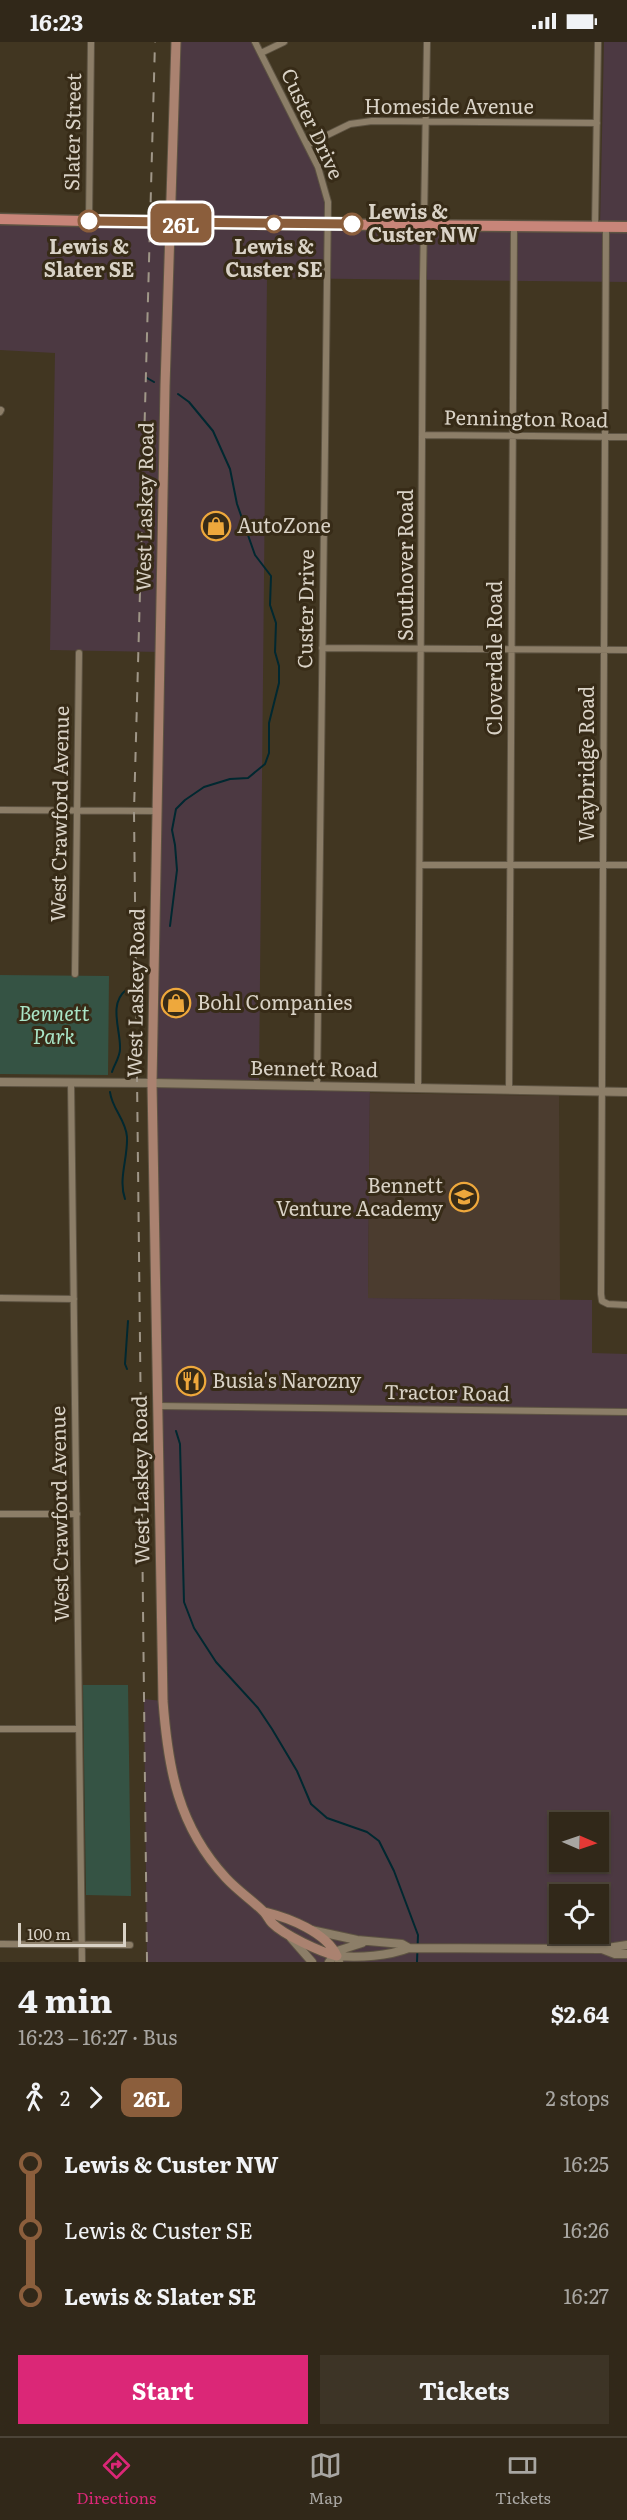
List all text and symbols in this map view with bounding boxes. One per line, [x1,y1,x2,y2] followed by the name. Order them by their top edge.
[30,5,83,38] text: 16:23
[275,63,353,184] street label: Custer Drive
[55,73,87,191] street label: Slater Street
[364,90,534,120] street label: Homeside Avenue
[368,195,479,248] place label: Lewis & Custer NW
[146,204,216,243] line badge: 26L
[162,208,200,239] text: 26L
[78,210,100,232] marker: Lewis & Slater SE
[341,213,363,235] marker: Lewis & Custer NW
[265,215,283,233] marker: Lewis & Custer SE
[44,230,134,283] place label: Lewis & Slater SE
[225,230,323,283] place label: Lewis & Custer SE
[443,401,609,433] street label: Pennington Road
[127,422,159,592] street label: West Laskey Road
[389,489,419,641] street label: Southover Road
[237,509,331,539] place label: AutoZone
[200,510,232,542] shop icon: AutoZone
[288,549,320,669] street label: Custer Drive
[478,581,508,735] street label: Cloverdale Road
[570,686,600,842] street label: Waybridge Road
[41,705,75,922] street label: West Crawford Avenue
[118,908,150,1078] street label: West Laskey Road
[197,986,352,1016] place label: Bohl Companies
[160,987,192,1019] shop icon: Bohl Companies
[19,997,89,1050] park label: Bennett Park
[250,1051,378,1083] street label: Bennett Road
[276,1169,443,1222] place label: Bennett Venture Academy
[448,1181,480,1213] school or university icon: Bennett Venture Academy
[212,1364,362,1394] place label: Busia's Narozny
[175,1365,207,1397] restaurant icon: Busia's Narozny
[384,1375,510,1407] street label: Tractor Road
[123,1395,155,1565] street label: West Laskey Road
[41,1406,75,1623] street label: West Crawford Avenue
[549,1812,609,1872] north arrow
[549,1812,609,1944] map controls
[549,1884,609,1944] button: locate
[18,1920,126,1948] scale bar
[27,1921,71,1945] text: 100 m
[18,1974,112,2023] text: 4 min
[551,1997,609,2030] text: $2.64
[18,2021,177,2051] text: 16:23 – 16:27 · Bus
[18,2081,51,2114] icon: walk
[79,2081,112,2114] icon: forward
[60,2082,70,2112] text: 2
[133,2082,170,2113] text: 26L
[545,2082,609,2112] text: 2 stops
[64,2147,278,2180] text: Lewis & Custer NW
[563,2148,609,2178] text: 16:25
[64,2213,253,2246] text: Lewis & Custer SE
[563,2214,609,2244] text: 16:26
[64,2279,256,2312] text: Lewis & Slater SE
[564,2280,609,2310] text: 16:27
[18,2355,308,2424] button: Start
[320,2355,609,2424] button: Tickets
[76,2449,156,2509] tab: Directions
[309,2449,343,2509] tab: Map
[495,2449,551,2509] tab: Tickets

